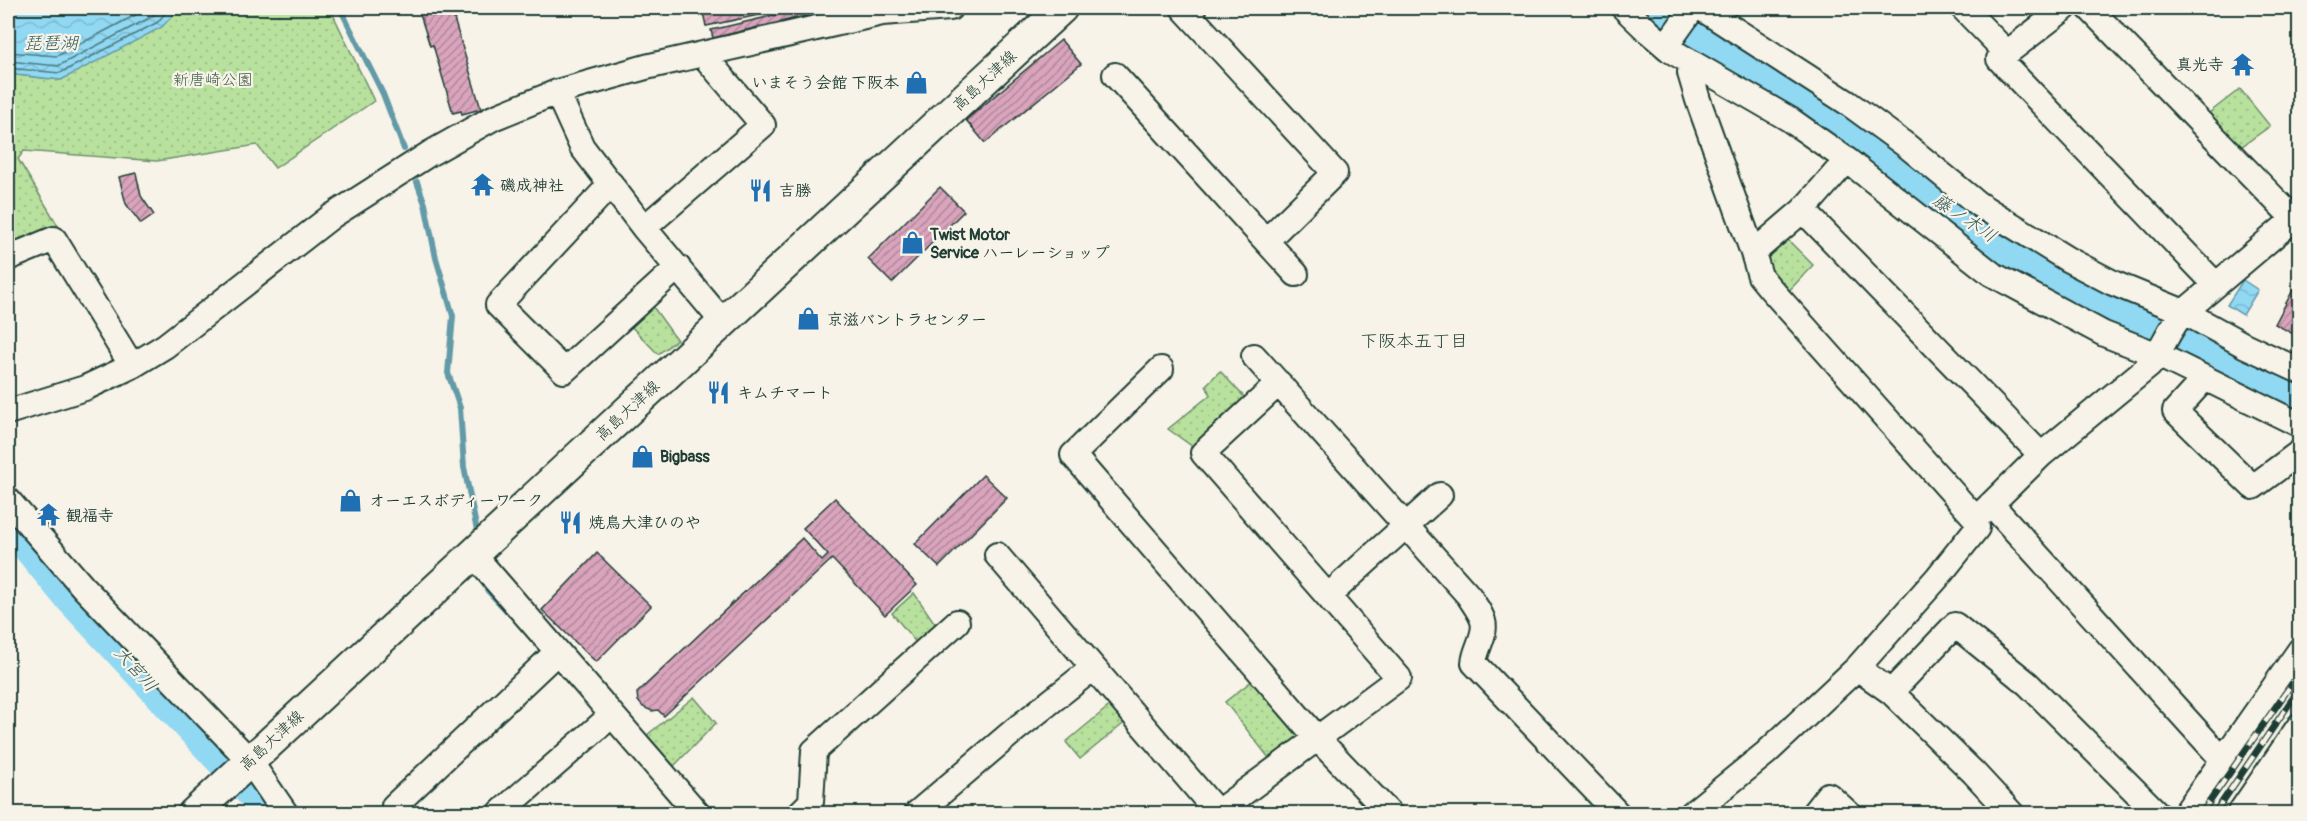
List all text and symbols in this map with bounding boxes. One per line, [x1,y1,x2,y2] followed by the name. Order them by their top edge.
[24,32,80,55] water label: 琵琶湖
[949,46,1021,115] street label: 高島大津線
[2229,51,2255,77] temple icon: 真光寺
[2176,55,2224,75] place label: 真光寺
[904,69,930,95] shop icon: いまそう会館 下阪本
[173,70,253,90] park label: 新唐崎公園
[752,73,899,93] place label: いまそう会館 下阪本
[469,172,495,198] temple icon: 磯成神社
[500,176,564,196] place label: 磯成神社
[748,177,774,203] restaurant icon: 吉勝
[779,181,812,201] place label: 吉勝
[1928,189,2001,248] water label: 藤ノ木川
[929,225,1110,263] place label: Twist Motor Service ハーレーショップ
[899,230,925,256] shop icon: Twist Motor Service ハーレーショップ
[796,306,822,332] shop icon: 京滋バントラセンター
[827,310,987,330] place label: 京滋バントラセンター
[1360,330,1468,353] district label: 下阪本五丁目
[592,376,664,445] street label: 高島大津線
[706,379,732,405] restaurant icon: キムチマート
[737,383,833,403] place label: キムチマート
[629,443,655,469] shop icon: Bigbass
[660,447,710,467] place label: Bigbass
[338,487,364,513] shop icon: オーエスボディーワーク
[369,491,543,511] place label: オーエスボディーワーク
[35,502,61,528] temple icon: 観福寺
[66,506,114,526] place label: 観福寺
[558,509,584,535] restaurant icon: 焼鳥大津ひのや
[589,513,701,533] place label: 焼鳥大津ひのや
[109,642,162,697] water label: 大宮川
[236,706,308,775] street label: 高島大津線

